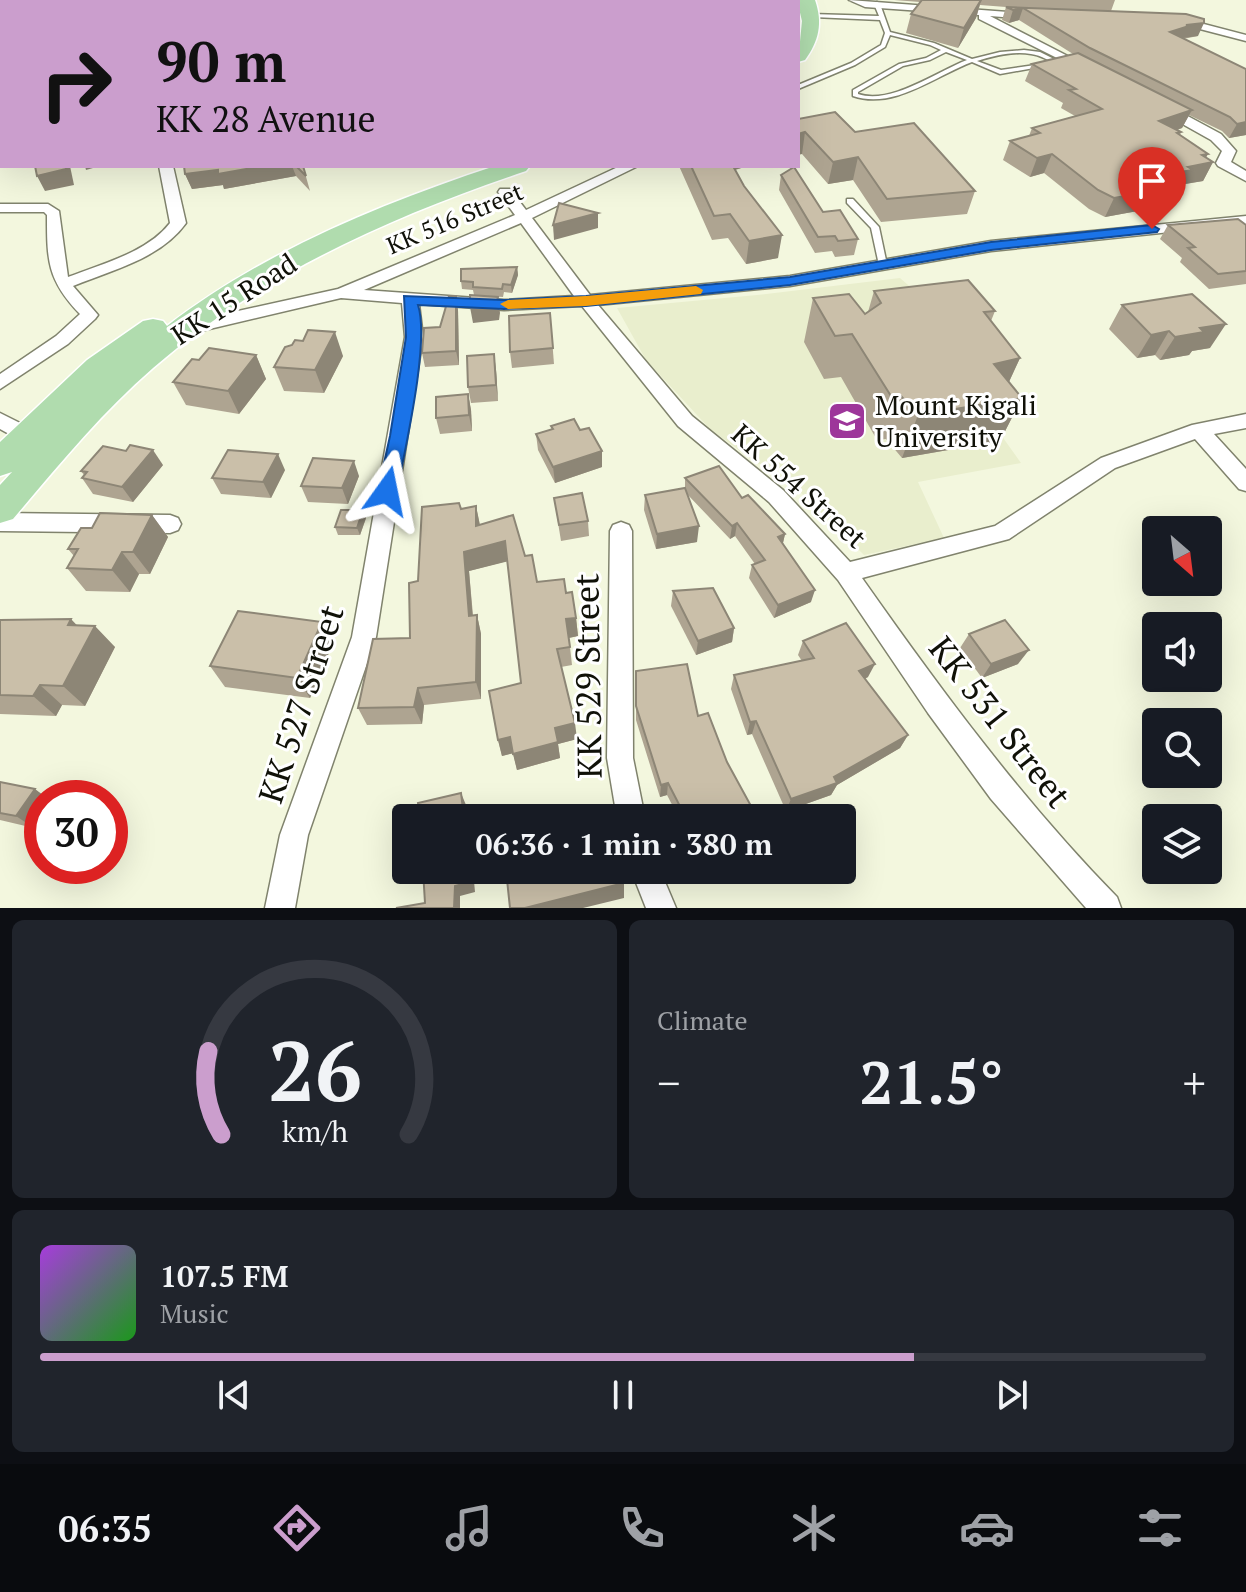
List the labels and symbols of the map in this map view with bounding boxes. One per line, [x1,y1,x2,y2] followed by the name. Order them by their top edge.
[1118,147,1186,229] pin
[382,175,528,261] street label: KK 516 Street
[164,244,303,353] street label: KK 15 Road
[875,386,1037,455] place label: Mount Kigali University
[826,400,868,442] school or university icon: Mount Kigali University
[724,415,875,556] street label: KK 554 Street
[345,449,429,533] position arrow
[1142,516,1222,596] north arrow
[563,572,612,779] street label: KK 529 Street
[247,599,354,809] street label: KK 527 Street
[919,627,1082,817] street label: KK 531 Street
[24,780,128,884] speed limit sign: 30

